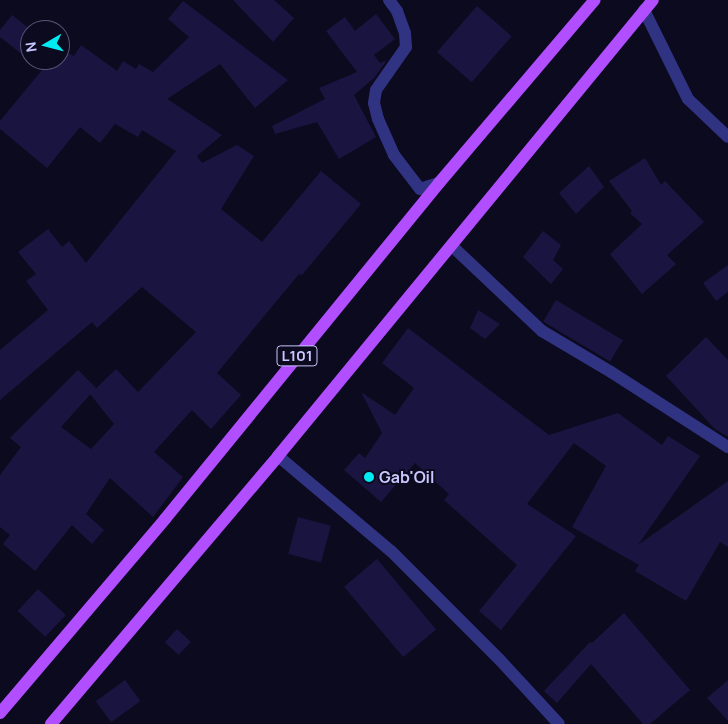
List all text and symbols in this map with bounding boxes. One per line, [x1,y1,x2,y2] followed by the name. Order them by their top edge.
[20,20,70,70] north arrow
[21,41,41,53] text: N
[276,344,318,368] road number: L101
[379,467,435,487] place label: Gab'Oil
[363,471,375,483] marker: Gab'Oil

